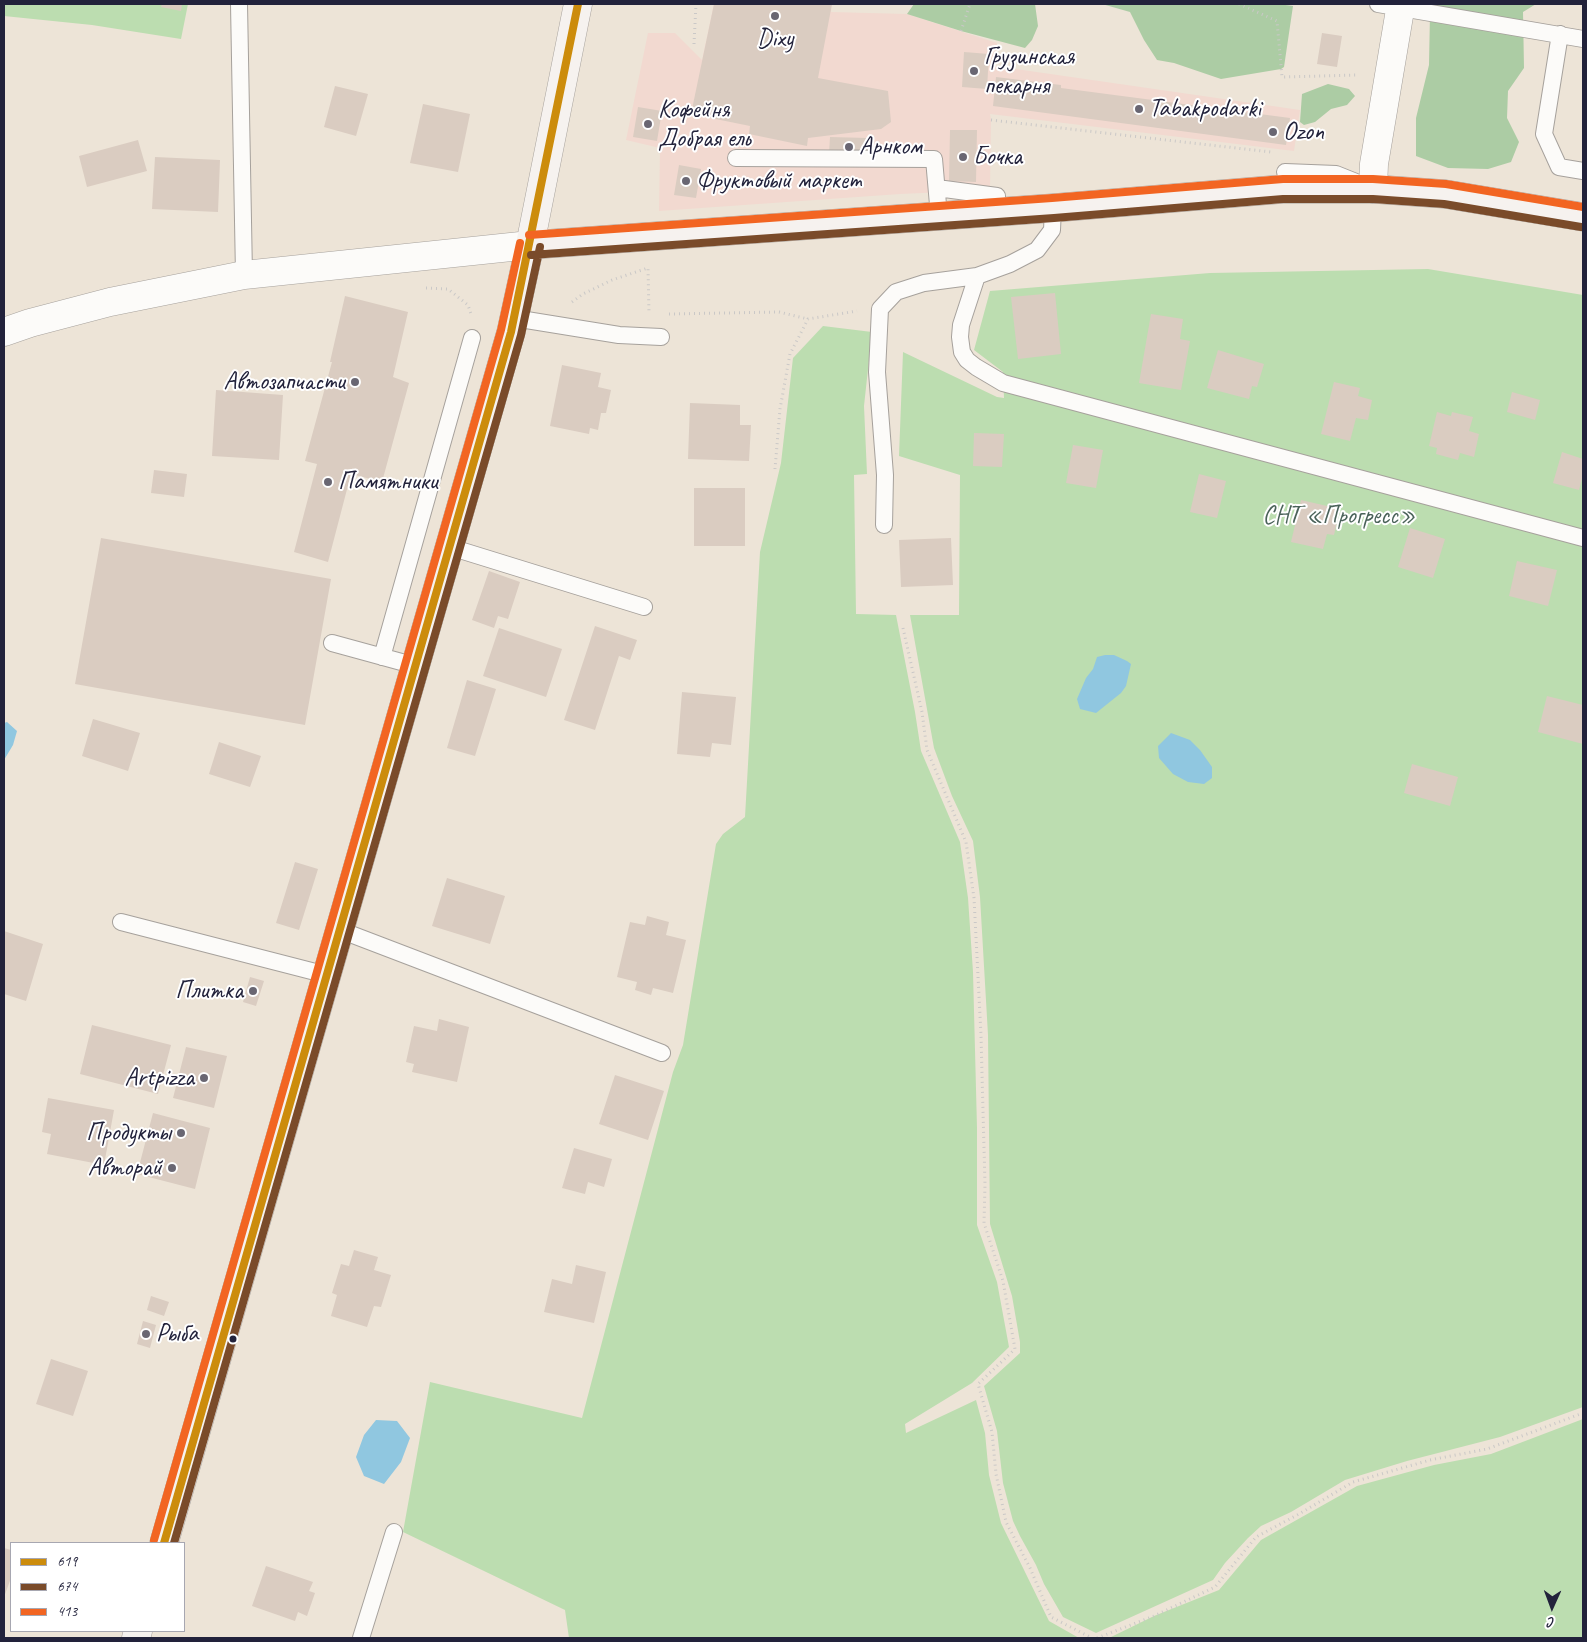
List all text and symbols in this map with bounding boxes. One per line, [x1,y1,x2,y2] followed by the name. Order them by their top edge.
[769,10,781,22] marker: Dixy
[757,24,793,54] place label: Dixy
[984,42,1074,101] place label: Грузинская пекарня
[968,65,980,77] marker: Грузинская пекарня
[1149,94,1261,124] place label: Tabakpodarki
[658,95,750,154] place label: Кофейня Добрая ель
[1133,103,1145,115] marker: Tabakpodarki
[1283,117,1324,147] place label: Ozon
[642,118,654,130] marker: Кофейня Добрая ель
[1267,126,1279,138] marker: Ozon
[859,132,922,162] place label: Арнком
[843,141,855,153] marker: Арнком
[973,142,1022,172] place label: Бочка
[957,151,969,163] marker: Бочка
[696,166,861,196] place label: Фруктовый маркет
[680,175,692,187] marker: Фруктовый маркет
[224,367,345,397] place label: Автозапчасти
[349,376,361,388] marker: Автозапчасти
[338,467,438,497] place label: Памятники
[322,476,334,488] marker: Памятники
[1262,501,1416,531] park label: СНТ «Прогресс»
[175,976,243,1006] place label: Плитка
[247,985,259,997] marker: Плитка
[125,1063,194,1093] place label: Artpizza
[198,1072,210,1084] marker: Artpizza
[86,1118,171,1148] place label: Продукты
[175,1127,187,1139] marker: Продукты
[88,1153,162,1183] place label: Авторай
[166,1162,178,1174] marker: Авторай
[156,1319,198,1349] place label: Рыба
[140,1328,152,1340] marker: Рыба
[228,1334,238,1344] unlabelled marker
[10,1542,185,1632] legend
[57,1552,77,1571] text: 619
[57,1577,77,1596] text: 674
[1527,1582,1577,1632] north arrow
[57,1602,77,1621] text: 413
[1548,1614,1555,1631] text: С

